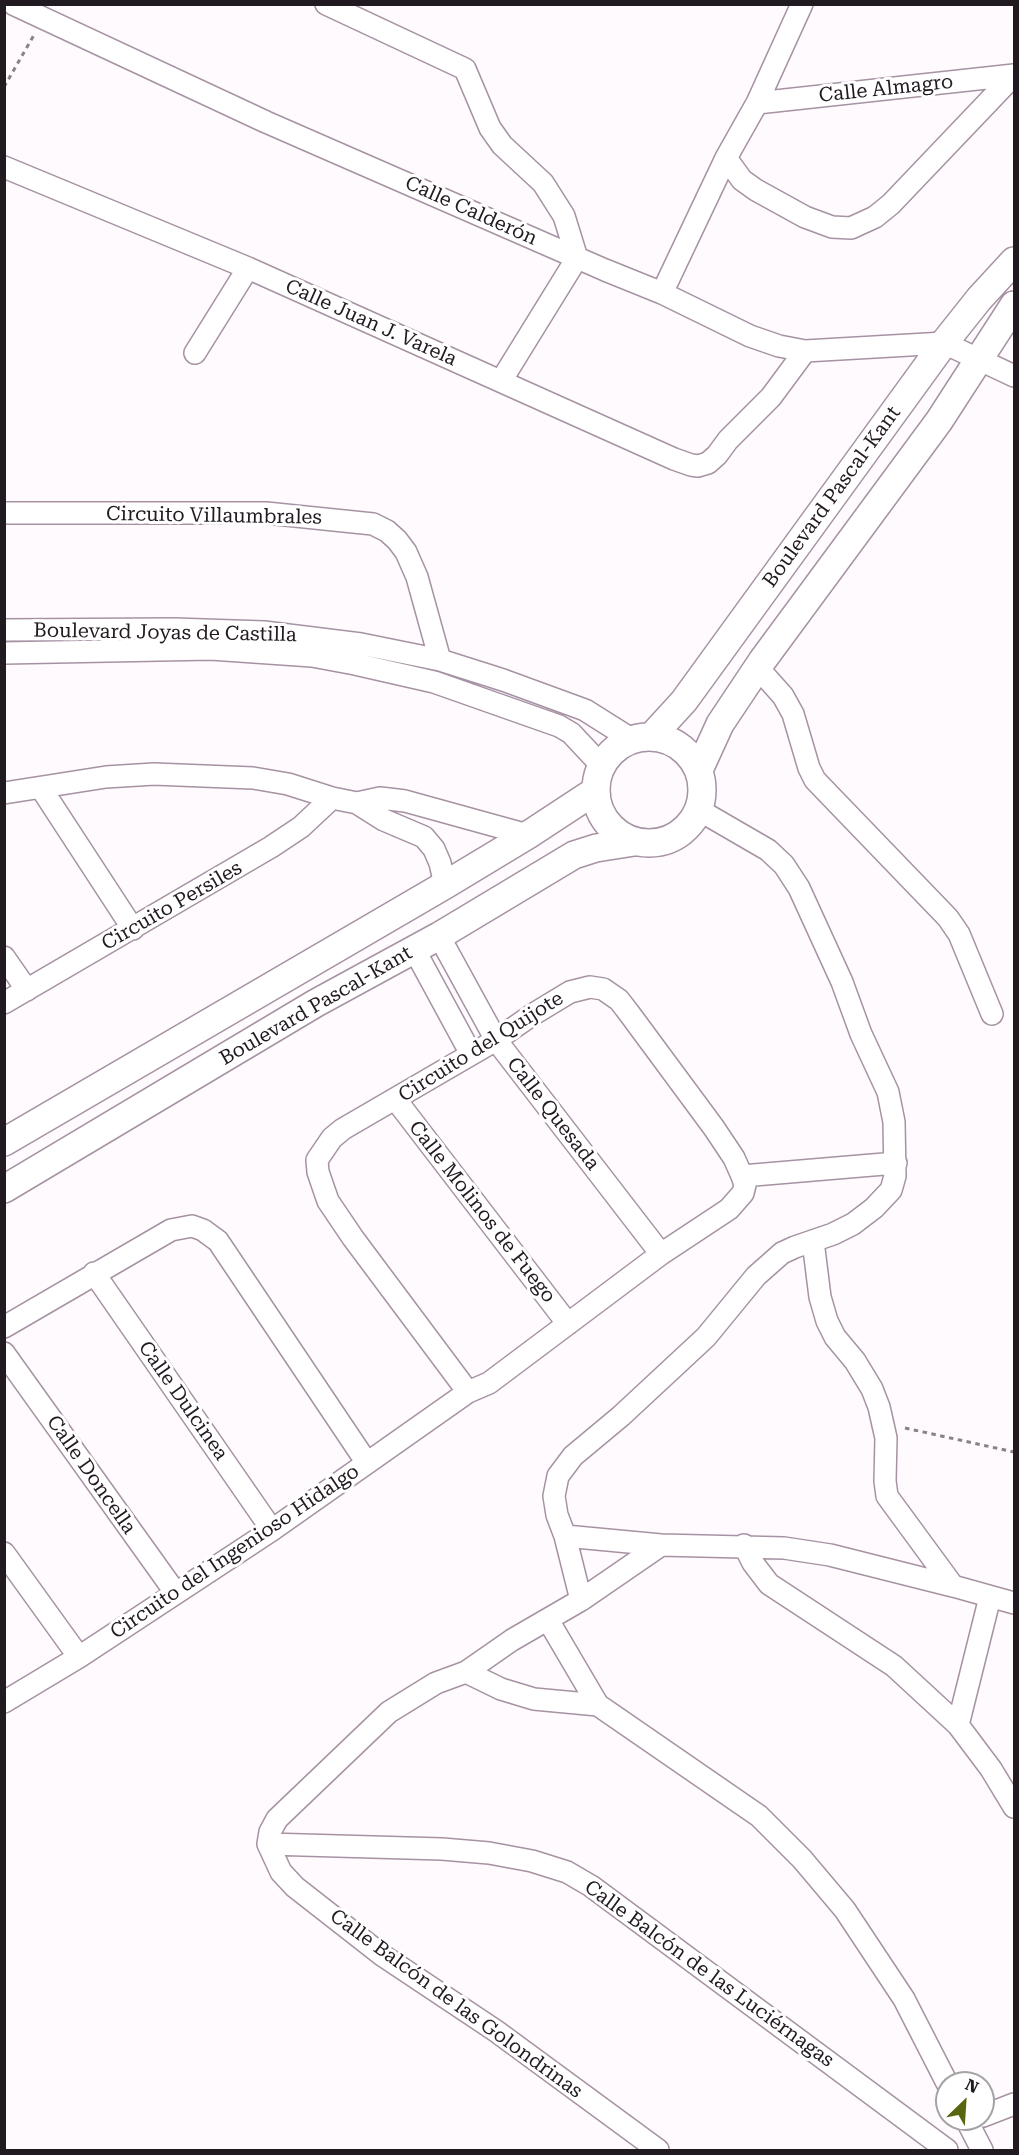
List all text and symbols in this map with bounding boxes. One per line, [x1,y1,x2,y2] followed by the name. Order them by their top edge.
[818,70,954,108] street label: Calle Almagro
[401,171,541,251] street label: Calle Calderón
[282,274,460,372] street label: Calle Juan J. Varela
[758,402,906,592] street label: Boulevard Pascal-Kant
[106,502,322,530] street label: Circuito Villaumbrales
[33,619,297,647] street label: Boulevard Joyas de Castilla
[98,856,246,956] street label: Circuito Persiles
[216,941,416,1071] street label: Boulevard Pascal-Kant
[394,987,568,1107] street label: Circuito del Quijote
[501,1053,605,1175] street label: Calle Quesada
[403,1116,561,1308] street label: Calle Molinos de Fuego
[133,1337,233,1465] street label: Calle Dulcinea
[41,1411,141,1539] street label: Calle Doncella
[106,1460,364,1644] street label: Circuito del Ingenioso Hidalgo
[580,1875,838,2073] street label: Calle Balcón de las Luciérnagas
[325,1904,587,2104] street label: Calle Balcón de las Golondrinas
[935,2071,995,2131] north arrow
[962,2075,982,2097] text: N

